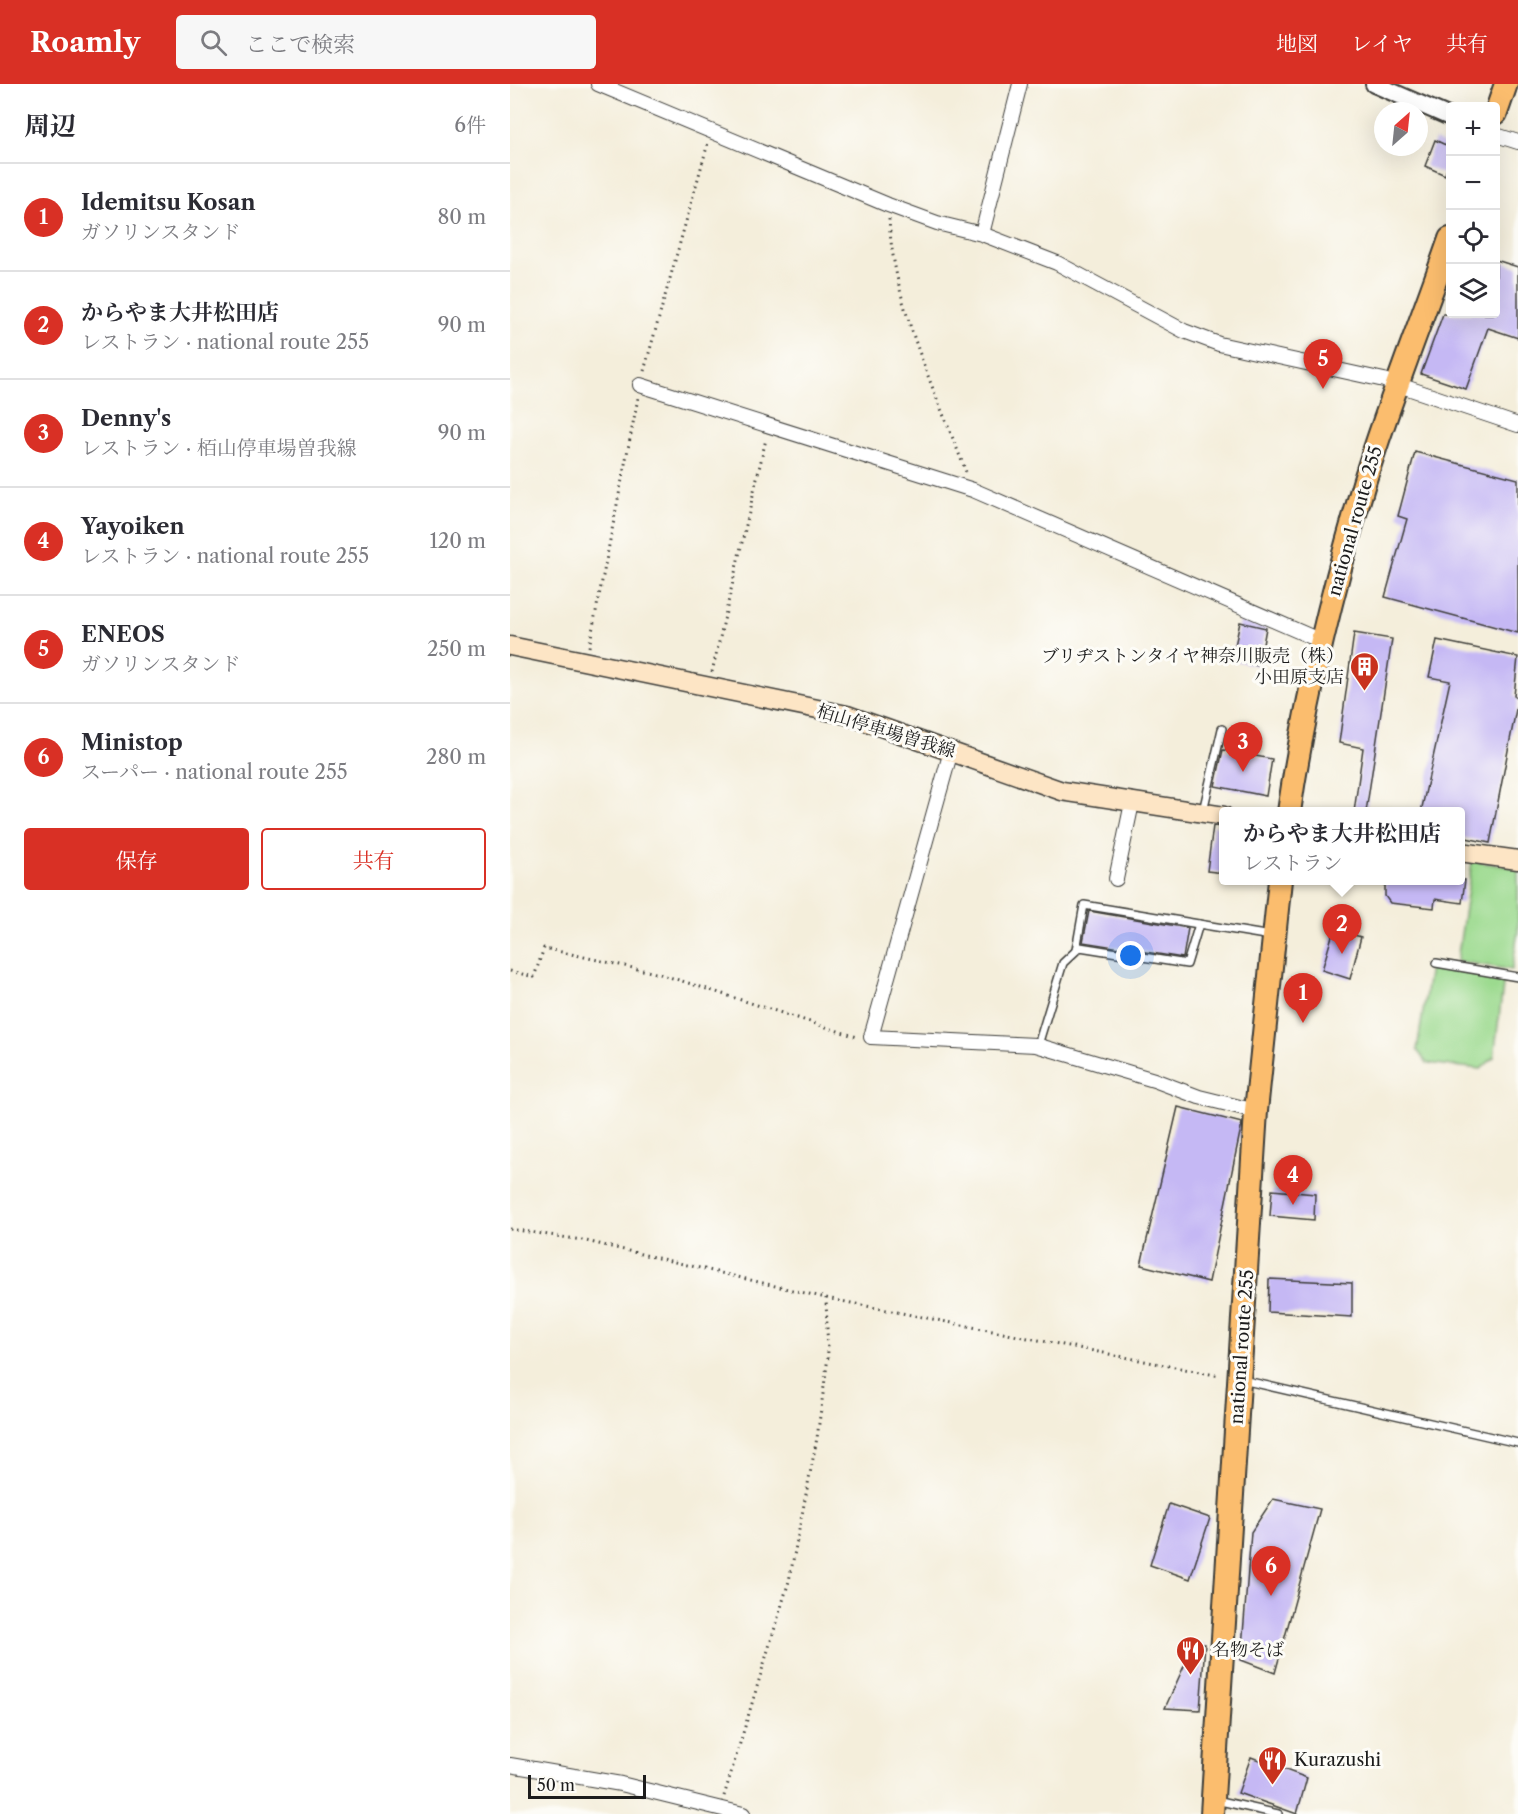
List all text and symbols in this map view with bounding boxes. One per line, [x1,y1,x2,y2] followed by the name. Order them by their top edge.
[176,15,596,69] search box
[30,25,140,59] text: Roamly
[197,26,230,59] icon: search
[245,31,355,58] text: ここで検索
[1276,31,1318,56] text: 地図
[1351,31,1413,56] text: レイヤ
[1446,31,1488,56] text: 共有
[1374,102,1428,156] north arrow
[1446,102,1500,318] map controls
[1446,102,1500,156] button: +
[24,110,76,142] text: 周辺
[454,113,486,137] text: 6件
[1446,156,1500,210] button: −
[81,189,256,216] text: Idemitsu Kosan
[39,205,48,229] text: 1
[438,205,486,229] text: 80 m
[1446,210,1500,264] button: locate
[81,220,240,244] text: ガソリンスタンド
[1446,264,1500,318] button: layers
[81,299,279,326] text: からやま大井松田店
[38,313,49,337] text: 2
[438,313,486,337] text: 90 m
[81,330,369,354] text: レストラン · national route 255
[1304,340,1342,389] pin: 5
[81,405,171,432] text: Denny's
[38,421,49,445] text: 3
[438,421,486,445] text: 90 m
[81,436,357,460] text: レストラン · 栢山停車場曽我線
[1323,443,1387,599] street label: national route 255
[81,513,185,540] text: Yayoiken
[38,529,49,553] text: 4
[429,529,486,553] text: 120 m
[81,544,369,568] text: レストラン · national route 255
[81,621,165,648] text: ENEOS
[38,637,49,661] text: 5
[427,637,486,661] text: 250 m
[1041,645,1344,688] place label: ブリヂストンタイヤ神奈川販売（株） 小田原支店
[1349,650,1381,692] building icon: ブリヂストンタイヤ神奈川販売（株） 小田原支店
[81,652,240,676] text: ガソリンスタンド
[814,699,958,763] street label: 栢山停車場曽我線
[1224,722,1262,772] pin: 3
[81,729,183,756] text: Ministop
[38,745,49,769] text: 6
[426,745,486,769] text: 280 m
[81,760,348,784] text: スーパー · national route 255
[1219,807,1465,885] popup
[1243,820,1441,847] text: からやま大井松田店
[24,828,249,890] button: 保存
[261,828,486,890] button: 共有
[1243,851,1342,875] text: レストラン
[1322,904,1362,954] pin: 2
[1116,941,1145,970] your location
[1284,974,1322,1023] pin: 1
[1274,1156,1312,1205] pin: 4
[1226,1269,1258,1425] street label: national route 255
[1252,1546,1290,1596] pin: 6
[1175,1634,1207,1676] restaurant icon: 名物そば
[1212,1639,1284,1661] place label: 名物そば
[1257,1744,1289,1786] restaurant icon: Kurazushi
[1294,1749,1382,1771] place label: Kurazushi
[528,1772,646,1800] scale bar
[537,1775,575,1795] text: 50 m

